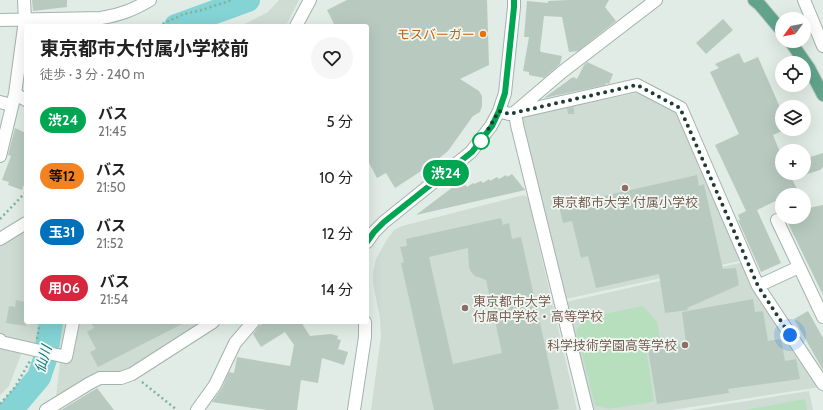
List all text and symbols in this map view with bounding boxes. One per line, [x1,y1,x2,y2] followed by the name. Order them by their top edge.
[775,12,811,48] north arrow
[775,12,811,224] map controls
[397,26,475,42] place label: モスバーガー
[478,29,488,39] marker: モスバーガー
[40,37,249,60] text: 東京都市大付属小学校前
[311,37,353,79] button: heart
[775,56,811,92] button: locate
[40,66,145,82] text: 徒歩 · 3 分 · 240 m
[775,100,811,136] button: layers
[98,105,128,123] text: バス
[48,111,78,129] text: 渋24
[327,113,353,131] text: 5 分
[98,123,126,139] text: 21:45
[472,132,490,150] unlabelled marker
[775,144,811,180] button: +
[423,160,469,186] line badge: 渋24
[96,161,126,179] text: バス
[431,164,461,182] text: 渋24
[49,167,75,185] text: 等12
[319,169,353,187] text: 10 分
[96,179,126,195] text: 21:50
[620,183,630,193] marker: 東京都市大学 付属小学校
[775,188,811,224] button: −
[552,194,698,210] place label: 東京都市大学 付属小学校
[96,217,126,235] text: バス
[49,223,75,241] text: 玉31
[322,225,353,243] text: 12 分
[96,235,124,251] text: 21:52
[100,273,130,291] text: バス
[48,279,80,297] text: 用06
[321,281,353,299] text: 14 分
[100,291,128,307] text: 21:54
[473,293,603,324] place label: 東京都市大学 付属中学校・高等学校
[460,303,470,313] marker: 東京都市大学 付属中学校・高等学校
[780,325,800,345] your location
[547,337,677,353] place label: 科学技術学園高等学校
[680,340,690,350] marker: 科学技術学園高等学校
[30,341,56,375] water label: 仙川

